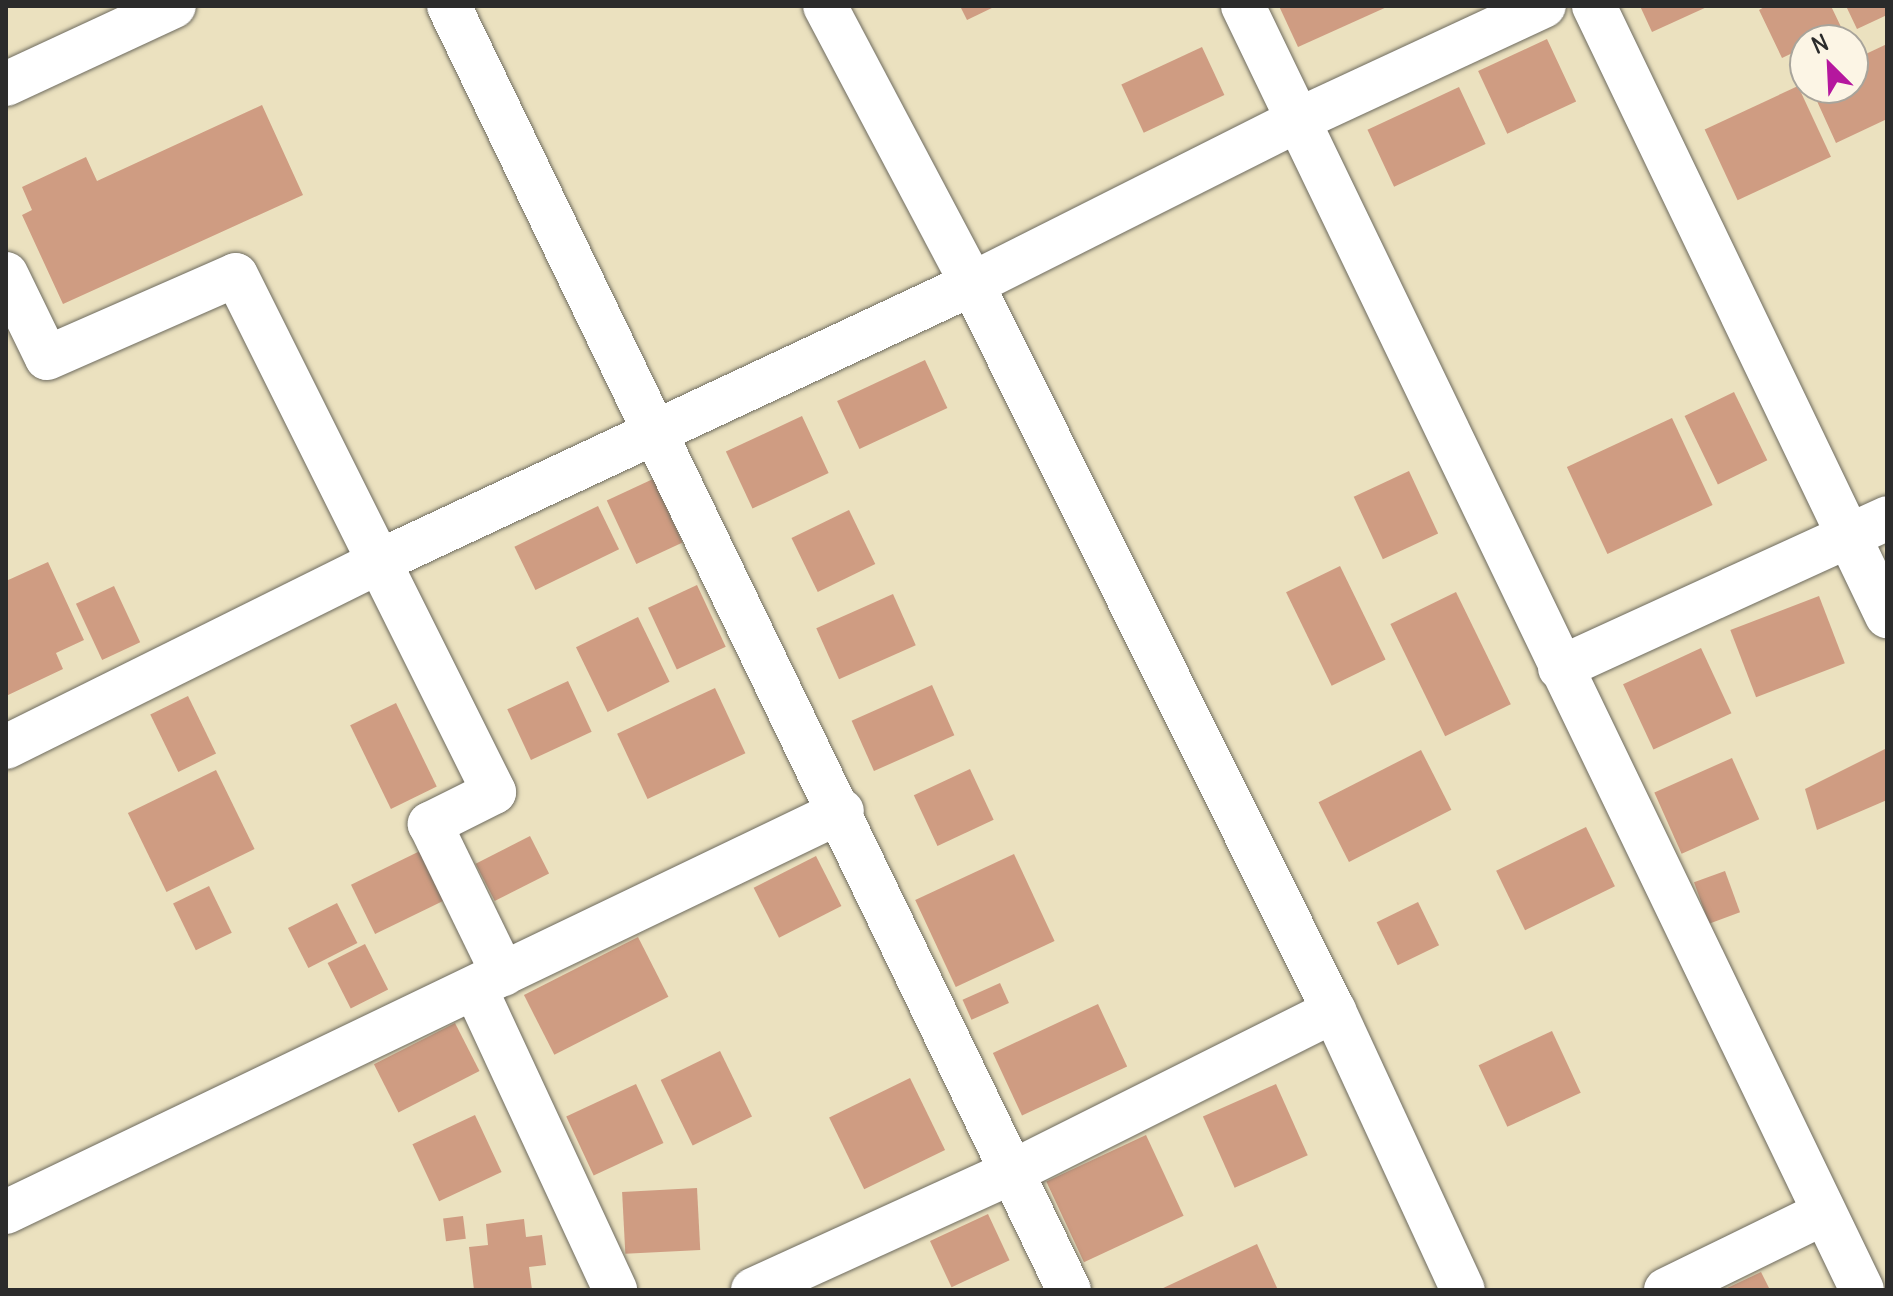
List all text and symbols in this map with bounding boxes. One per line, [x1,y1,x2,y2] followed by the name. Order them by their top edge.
[1789,24,1869,104] north arrow
[1807,28,1833,60] text: N

